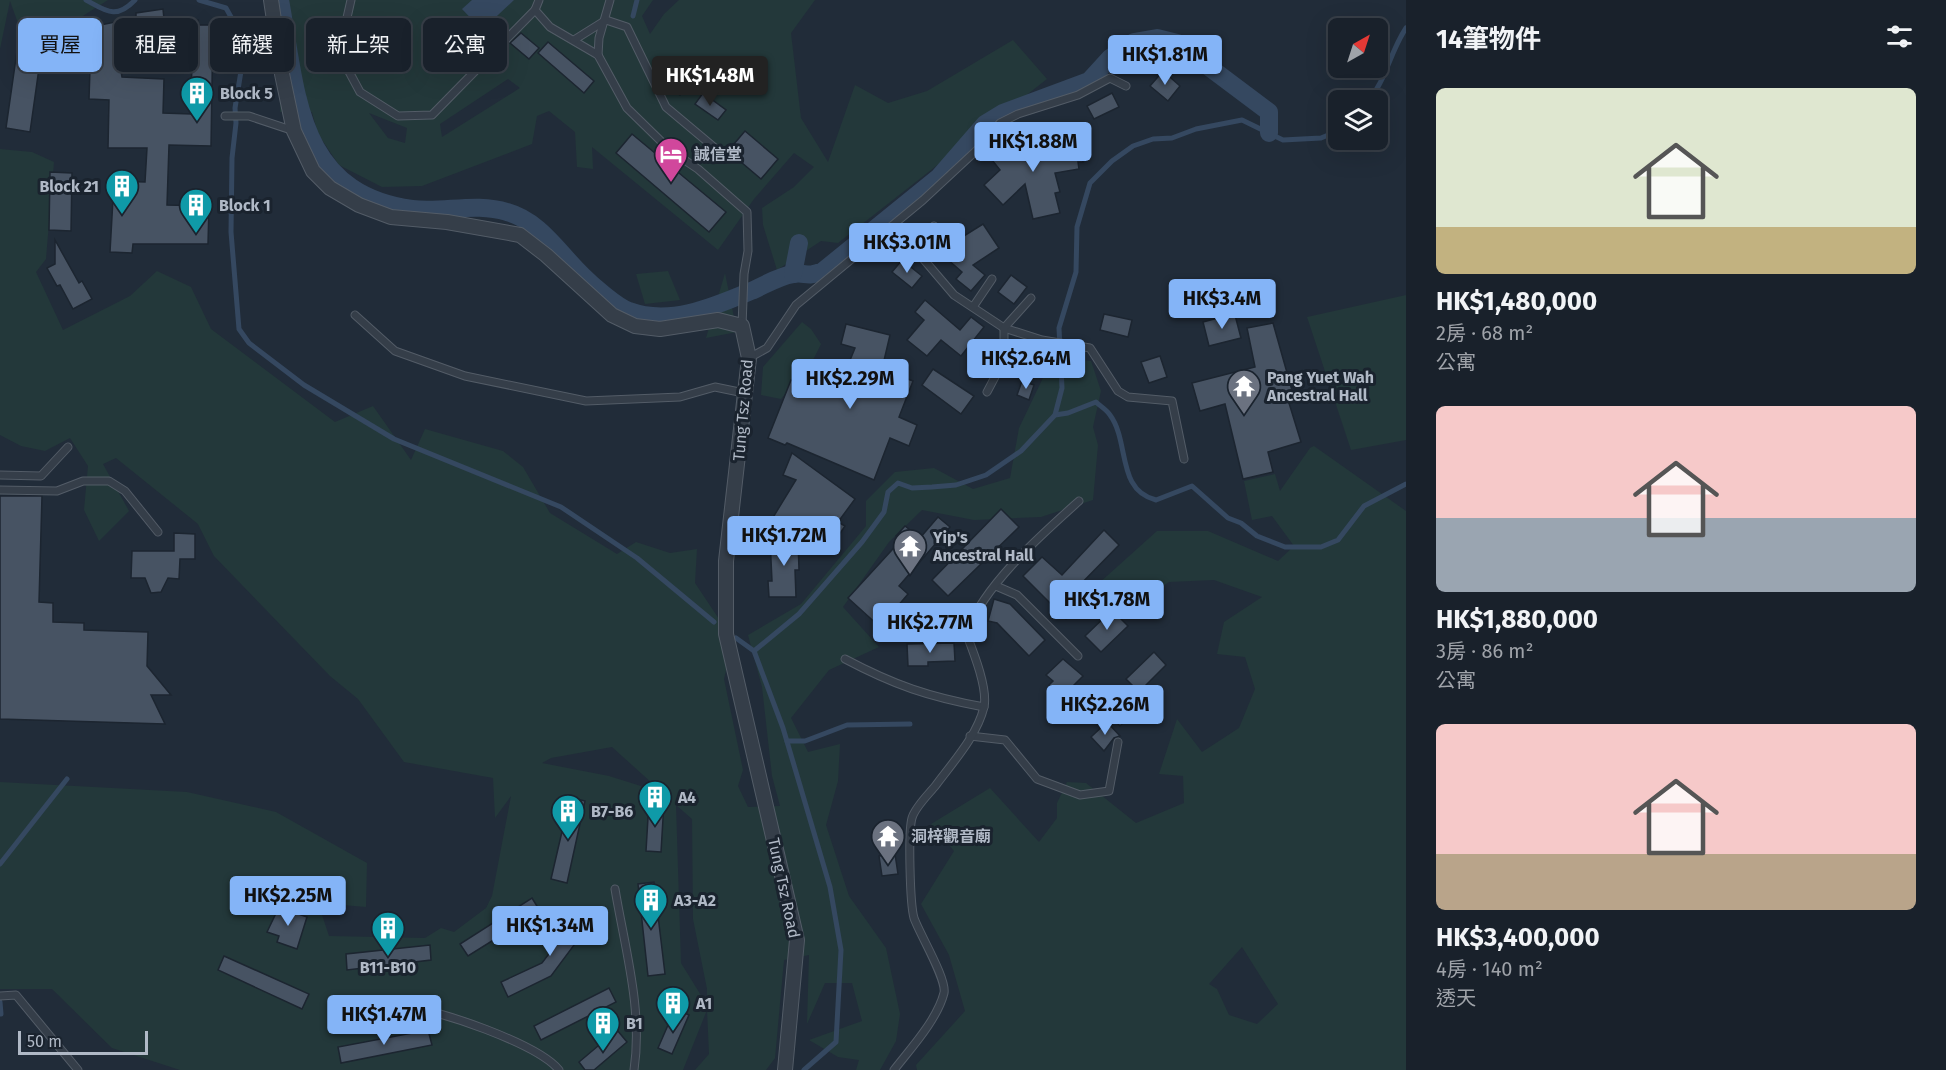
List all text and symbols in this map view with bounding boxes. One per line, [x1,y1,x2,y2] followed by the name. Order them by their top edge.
[18,18,102,72] chip: 買屋
[114,18,198,72] chip: 租屋
[210,18,294,72] chip: 篩選
[306,18,411,72] chip: 新上架
[423,18,507,72] chip: 公寓
[1328,18,1388,78] north arrow
[1328,18,1388,150] map controls
[1883,20,1916,53] icon: filters
[1436,24,1541,55] text: 14筆物件
[1103,35,1227,86] pin: HK$1.81M
[1122,42,1208,66] text: HK$1.81M
[648,56,772,107] pin: HK$1.48M
[666,63,754,87] text: HK$1.48M
[179,75,215,122] building icon: Block 5
[220,84,273,103] place label: Block 5
[1328,90,1388,150] button: layers
[971,122,1095,173] pin: HK$1.88M
[1622,127,1730,235] icon: home
[988,129,1078,153] text: HK$1.88M
[653,136,689,183] hotel icon: 誠信堂
[694,145,742,164] place label: 誠信堂
[104,168,140,215] building icon: Block 21
[39,177,99,196] place label: Block 21
[178,187,214,234] building icon: Block 1
[219,196,271,215] place label: Block 1
[845,223,969,274] pin: HK$3.01M
[863,230,951,254] text: HK$3.01M
[1167,279,1277,330] pin: HK$3.4M
[1183,286,1261,310] text: HK$3.4M
[1436,286,1597,317] text: HK$1,480,000
[1436,321,1533,345] text: 2房 · 68 m²
[964,339,1088,390] pin: HK$2.64M
[981,346,1071,370] text: HK$2.64M
[1436,350,1476,374] text: 公寓
[729,358,757,462] street label: Tung Tsz Road
[788,359,912,410] pin: HK$2.29M
[806,366,894,390] text: HK$2.29M
[1226,368,1262,415] temple icon: Pang Yuet Wah Ancestral Hall
[1266,368,1374,405] place label: Pang Yuet Wah Ancestral Hall
[1622,445,1730,553] icon: home
[722,516,846,567] pin: HK$1.72M
[741,523,827,547] text: HK$1.72M
[892,528,928,575] temple icon: Yip's Ancestral Hall
[932,528,1034,565] place label: Yip's Ancestral Hall
[1045,580,1169,631] pin: HK$1.78M
[1064,587,1150,611] text: HK$1.78M
[868,603,992,654] pin: HK$2.77M
[1436,604,1598,635] text: HK$1,880,000
[887,610,973,634] text: HK$2.77M
[1436,639,1533,663] text: 3房 · 86 m²
[1436,668,1476,692] text: 公寓
[1043,685,1167,736] pin: HK$2.26M
[1060,692,1150,716] text: HK$2.26M
[1622,763,1730,871] icon: home
[637,779,673,826] building icon: A4
[677,788,696,807] place label: A4
[550,793,586,840] building icon: B7-B6
[591,802,633,821] place label: B7-B6
[870,818,906,865] temple icon: 洞梓觀音廟
[911,827,991,846] place label: 洞梓觀音廟
[764,836,804,940] street label: Tung Tsz Road
[226,876,350,927] pin: HK$2.25M
[633,882,669,929] building icon: A3-A2
[244,883,332,907] text: HK$2.25M
[673,891,716,910] place label: A3-A2
[488,906,612,957] pin: HK$1.34M
[370,910,406,957] building icon: B11-B10
[506,913,594,937] text: HK$1.34M
[1436,922,1600,953] text: HK$3,400,000
[1436,957,1543,981] text: 4房 · 140 m²
[360,958,416,977] place label: B11-B10
[655,985,691,1032] building icon: A1
[1436,986,1476,1010] text: 透天
[695,994,712,1013] place label: A1
[322,995,446,1046] pin: HK$1.47M
[341,1002,427,1026] text: HK$1.47M
[585,1005,621,1052] building icon: B1
[626,1014,643,1033] place label: B1
[18,1028,148,1056] scale bar
[27,1032,62,1051] text: 50 m

